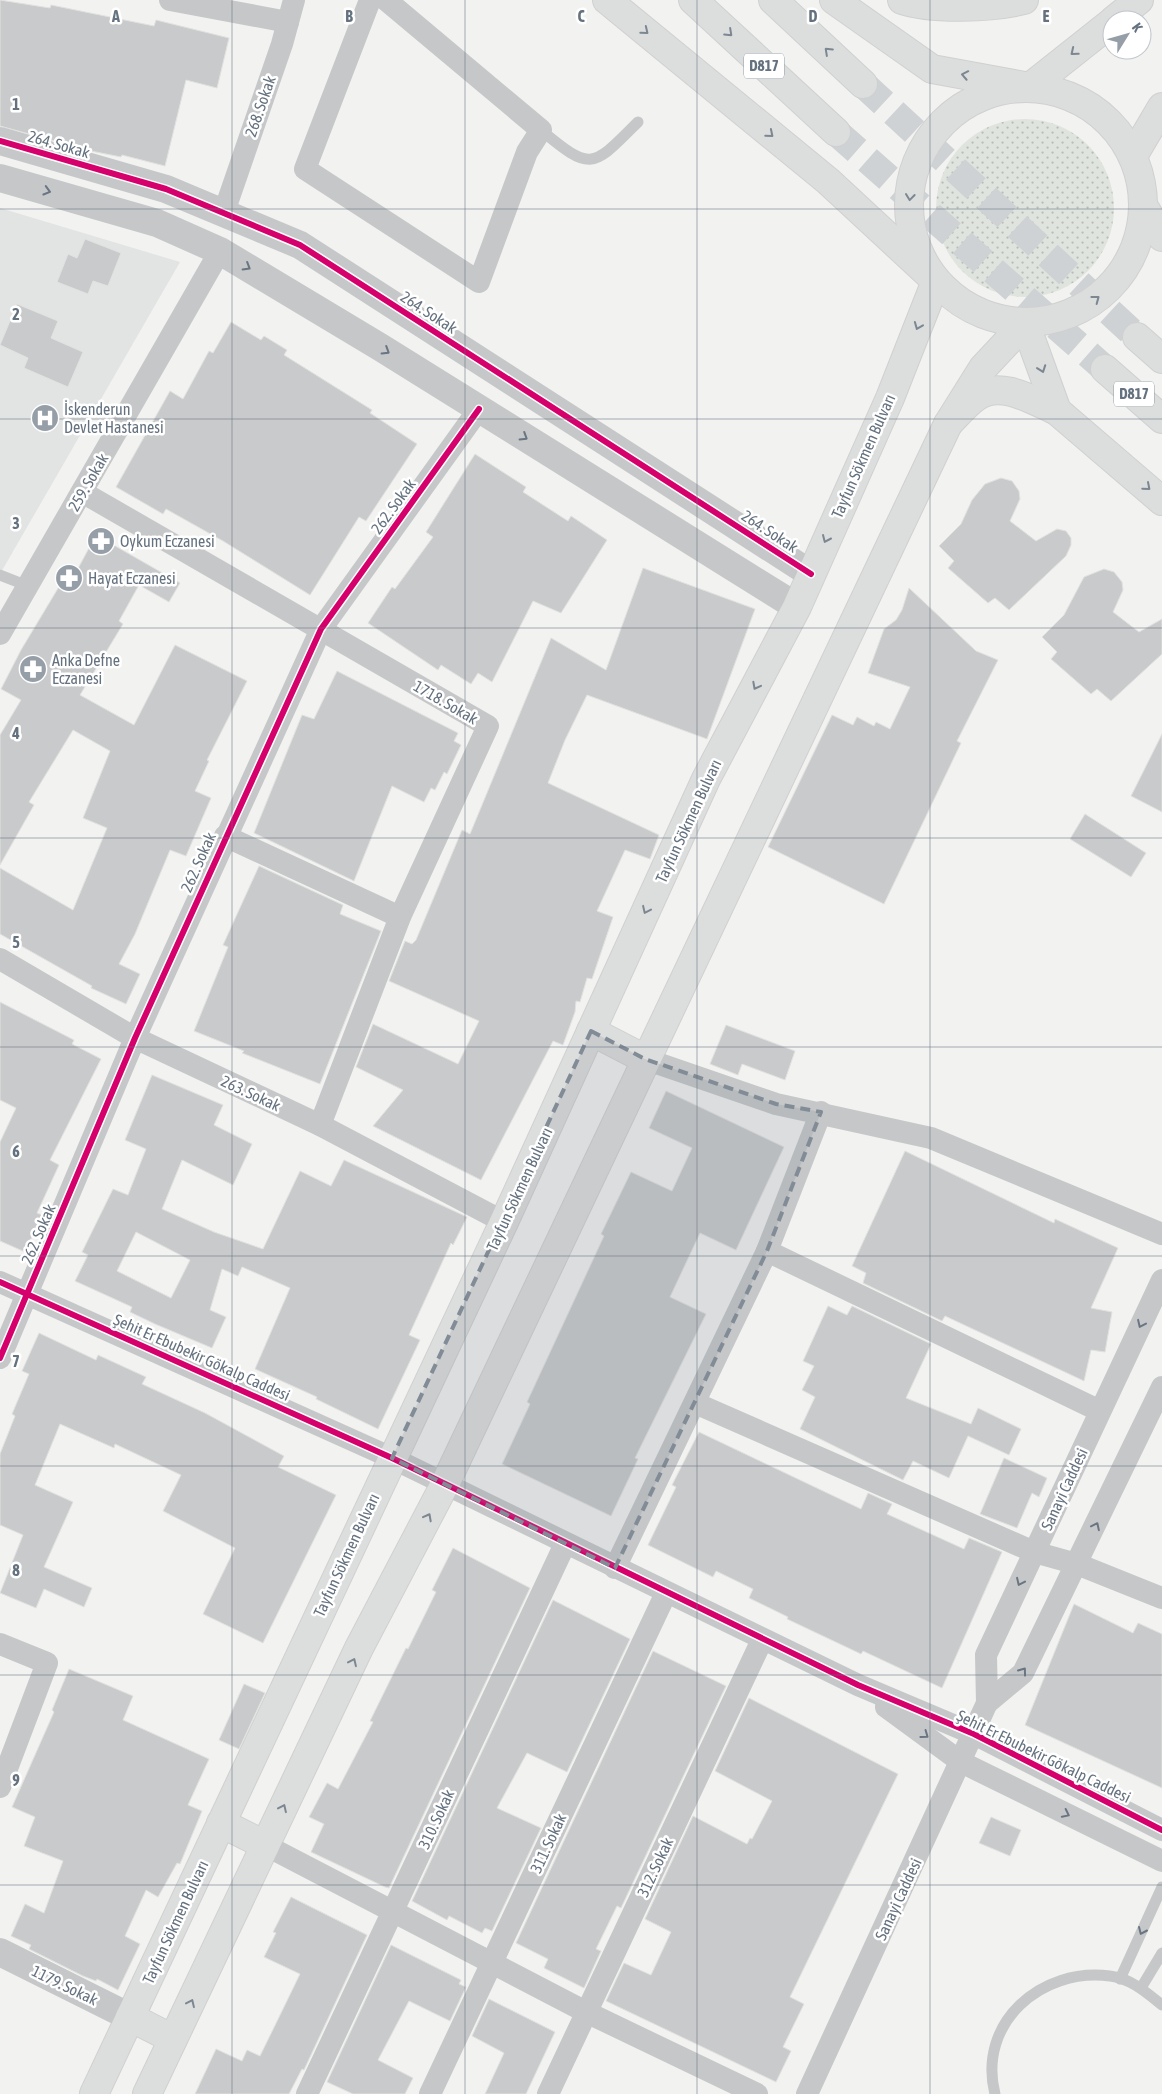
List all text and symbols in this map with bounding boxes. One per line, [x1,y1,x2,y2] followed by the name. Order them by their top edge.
[111,7,120,25] text: A
[345,7,353,25] text: B
[577,7,585,25] text: C
[809,7,818,25] text: D
[1043,7,1050,25] text: E
[1102,10,1152,60] north arrow
[1129,20,1146,35] text: K
[639,25,648,34] one-way arrow
[723,27,732,36] one-way arrow
[1071,47,1080,55] one-way arrow
[824,48,833,57] one-way arrow
[744,54,784,78] road number: D817
[961,70,970,80] one-way arrow
[241,73,279,139] street label: 268. Sokak
[12,95,20,113] text: 1
[26,127,92,161] street label: 264. Sokak
[765,128,774,137] one-way arrow
[42,185,51,196] one-way arrow
[905,193,916,201] one-way arrow
[241,261,250,271] one-way arrow
[398,287,460,337] street label: 264. Sokak
[1090,296,1100,305] one-way arrow
[12,305,20,323] text: 2
[914,321,925,330] one-way arrow
[381,345,390,354] one-way arrow
[1036,364,1046,373] one-way arrow
[1114,382,1154,406] road number: D817
[828,391,899,521] street label: Tayfun Sökmen Bulvarı
[64,400,164,436] place label: İskenderun Devlet Hastanesi
[30,403,60,433] hospital icon: İskenderun Devlet Hastanesi
[518,431,527,440] one-way arrow
[64,450,112,514] street label: 259. Sokak
[367,475,419,537] street label: 262. Sokak
[1141,482,1150,491] one-way arrow
[739,506,801,556] street label: 264. Sokak
[12,514,20,532] text: 3
[86,526,116,556] pharmacy icon: Oykum Eczanesi
[120,532,215,551] place label: Oykum Eczanesi
[822,534,833,543] one-way arrow
[54,563,84,593] pharmacy icon: Hayat Eczanesi
[88,569,176,588] place label: Hayat Eczanesi
[52,651,120,687] place label: Anka Defne Eczanesi
[18,654,48,684] pharmacy icon: Anka Defne Eczanesi
[411,676,481,728] street label: 1718. Sokak
[752,680,762,689] one-way arrow
[11,724,20,742] text: 4
[652,757,725,886] street label: Tayfun Sökmen Bulvarı
[177,829,219,895] street label: 262. Sokak
[643,905,653,914] one-way arrow
[12,933,20,951] text: 5
[218,1071,284,1115] street label: 263. Sokak
[483,1125,556,1254] street label: Tayfun Sökmen Bulvarı
[12,1142,20,1160] text: 6
[17,1201,59,1267] street label: 262. Sokak
[111,1310,293,1405] street label: Şehit Er Ebubekir Gökalp Caddesi
[1137,1319,1148,1328] one-way arrow
[12,1352,20,1370] text: 7
[1037,1445,1092,1533] street label: Sanayi Caddesi
[310,1491,383,1620] street label: Tayfun Sökmen Bulvarı
[421,1514,431,1523] one-way arrow
[1089,1522,1100,1531] one-way arrow
[12,1561,20,1579] text: 8
[1016,1577,1027,1586] one-way arrow
[346,1658,357,1667] one-way arrow
[1017,1667,1026,1677] one-way arrow
[954,1706,1134,1807] street label: Şehit Er Ebubekir Gökalp Caddesi
[919,1730,928,1738] one-way arrow
[12,1771,20,1789] text: 9
[414,1786,458,1852] street label: 310. Sokak
[277,1804,287,1813] one-way arrow
[1061,1808,1070,1818] one-way arrow
[526,1810,570,1876] street label: 311. Sokak
[633,1834,677,1900] street label: 312. Sokak
[871,1855,926,1943] street label: Sanayi Caddesi
[139,1858,212,1987] street label: Tayfun Sökmen Bulvarı
[1138,1926,1148,1935] one-way arrow
[29,1961,101,2009] street label: 1179. Sokak
[184,1999,194,2008] one-way arrow

